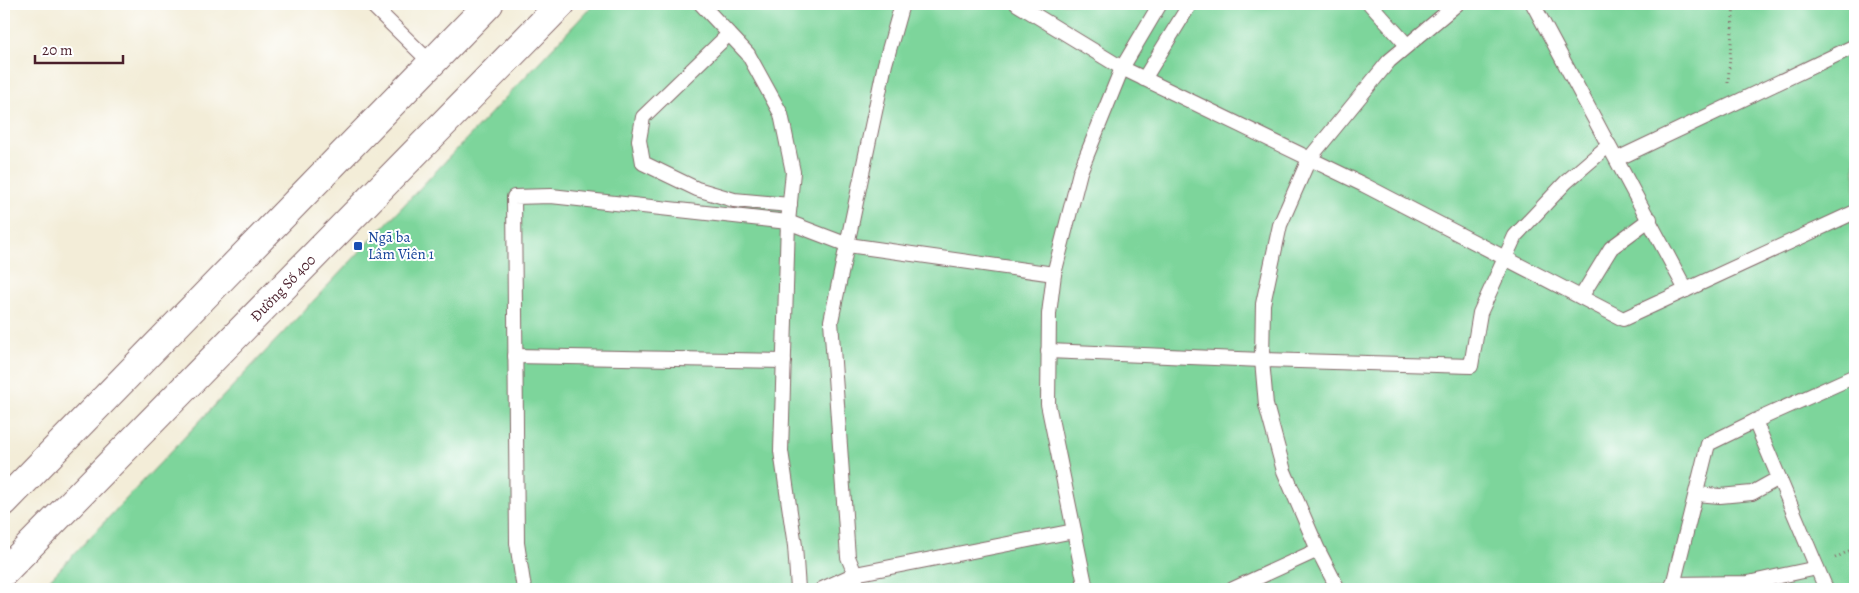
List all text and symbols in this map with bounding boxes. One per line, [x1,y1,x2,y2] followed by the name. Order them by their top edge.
[35,32,122,64] scale bar
[42,40,73,60] text: 20 m
[368,227,434,264] place label: Ngã ba Lâm Viên 1
[352,240,364,252] marker: Ngã ba Lâm Viên 1
[246,250,320,326] street label: Đường Số 400

